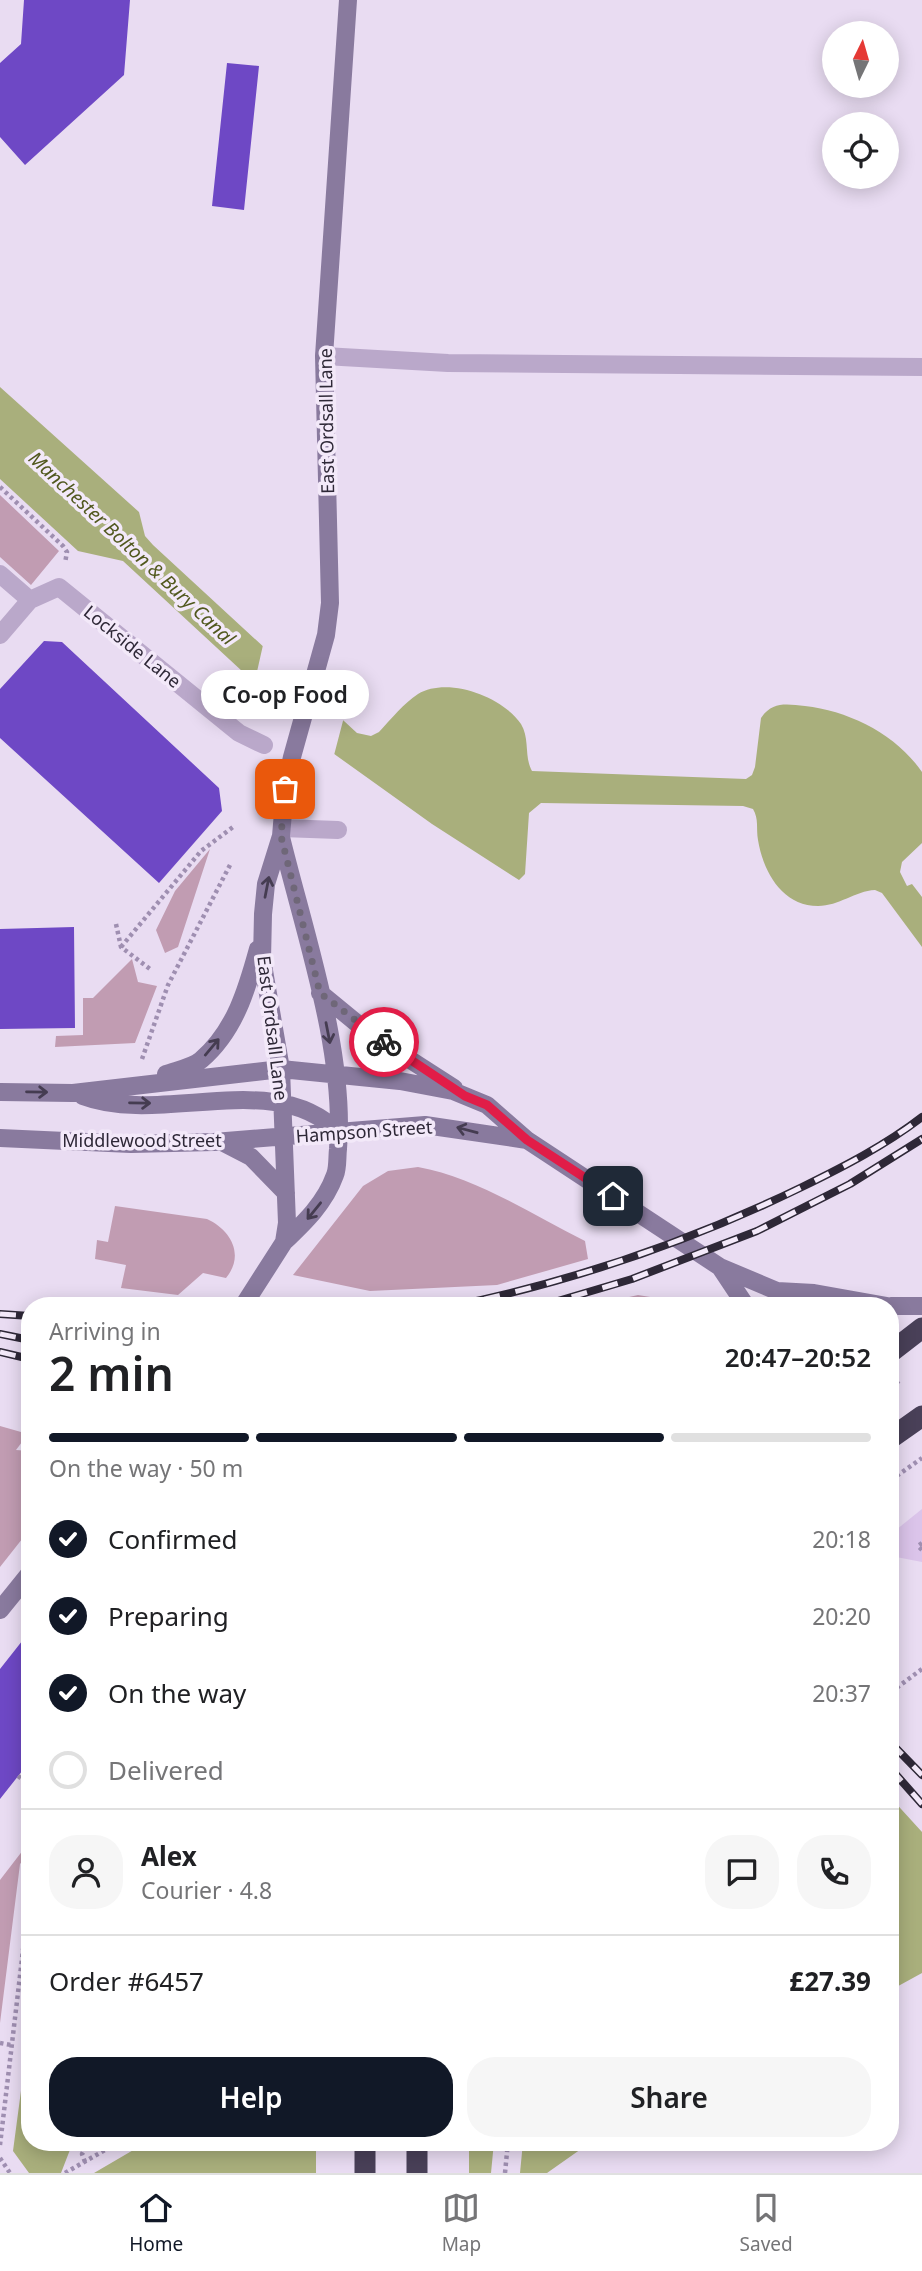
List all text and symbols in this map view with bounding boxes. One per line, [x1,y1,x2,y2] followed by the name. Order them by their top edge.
[822,21,900,98] north arrow
[822,21,899,189] map controls
[822,112,899,189] button: locate
[313,348,339,494] street label: East Ordsall Lane
[23,445,242,652] water label: Manchester Bolton & Bury Canal
[79,600,186,693] street label: Lockside Lane
[201,670,369,719] callout: Co-op Food
[222,678,348,710] text: Co-op Food
[255,759,315,819] pin
[266,770,304,808] icon: bag
[261,876,274,899] one-way arrow
[252,954,294,1102] street label: East Ordsall Lane
[349,1007,419,1077] courier
[321,1021,335,1044] one-way arrow
[365,1023,403,1061] icon: bike
[204,1038,220,1056] one-way arrow
[25,1085,48,1099] one-way arrow
[128,1096,151,1110] one-way arrow
[295,1114,434,1148] street label: Hampson Street
[456,1123,478,1136] one-way arrow
[62,1128,222,1152] street label: Middlewood Street
[583,1166,643,1226] pin
[594,1177,632,1215] icon: home
[306,1201,321,1219] one-way arrow
[49,1315,161,1347] text: Arriving in
[725,1339,871,1375] text: 20:47–20:52
[49,1342,174,1404] text: 2 min
[49,1452,243,1484] text: On the way · 50 m
[49,1520,87,1558] icon: check
[108,1521,238,1557] text: Confirmed
[812,1523,871,1555] text: 20:18
[49,1597,87,1635] icon: check
[108,1598,229,1634] text: Preparing
[812,1600,871,1632] text: 20:20
[49,1674,87,1712] icon: check
[108,1675,246,1711] text: On the way
[812,1677,871,1709] text: 20:37
[108,1752,224,1788] text: Delivered
[49,1835,123,1909] button: person
[705,1835,779,1909] button: chat
[797,1835,871,1909] button: phone
[141,1838,197,1874] text: Alex
[141,1874,272,1906] text: Courier · 4.8
[49,1963,204,1999] text: Order #6457
[789,1963,871,1999] text: £27.39
[49,2057,453,2137] button: Help
[467,2057,871,2137] button: Share
[129,2189,183,2257] tab: Home
[442,2189,481,2257] tab: Map
[740,2189,793,2257] tab: Saved

